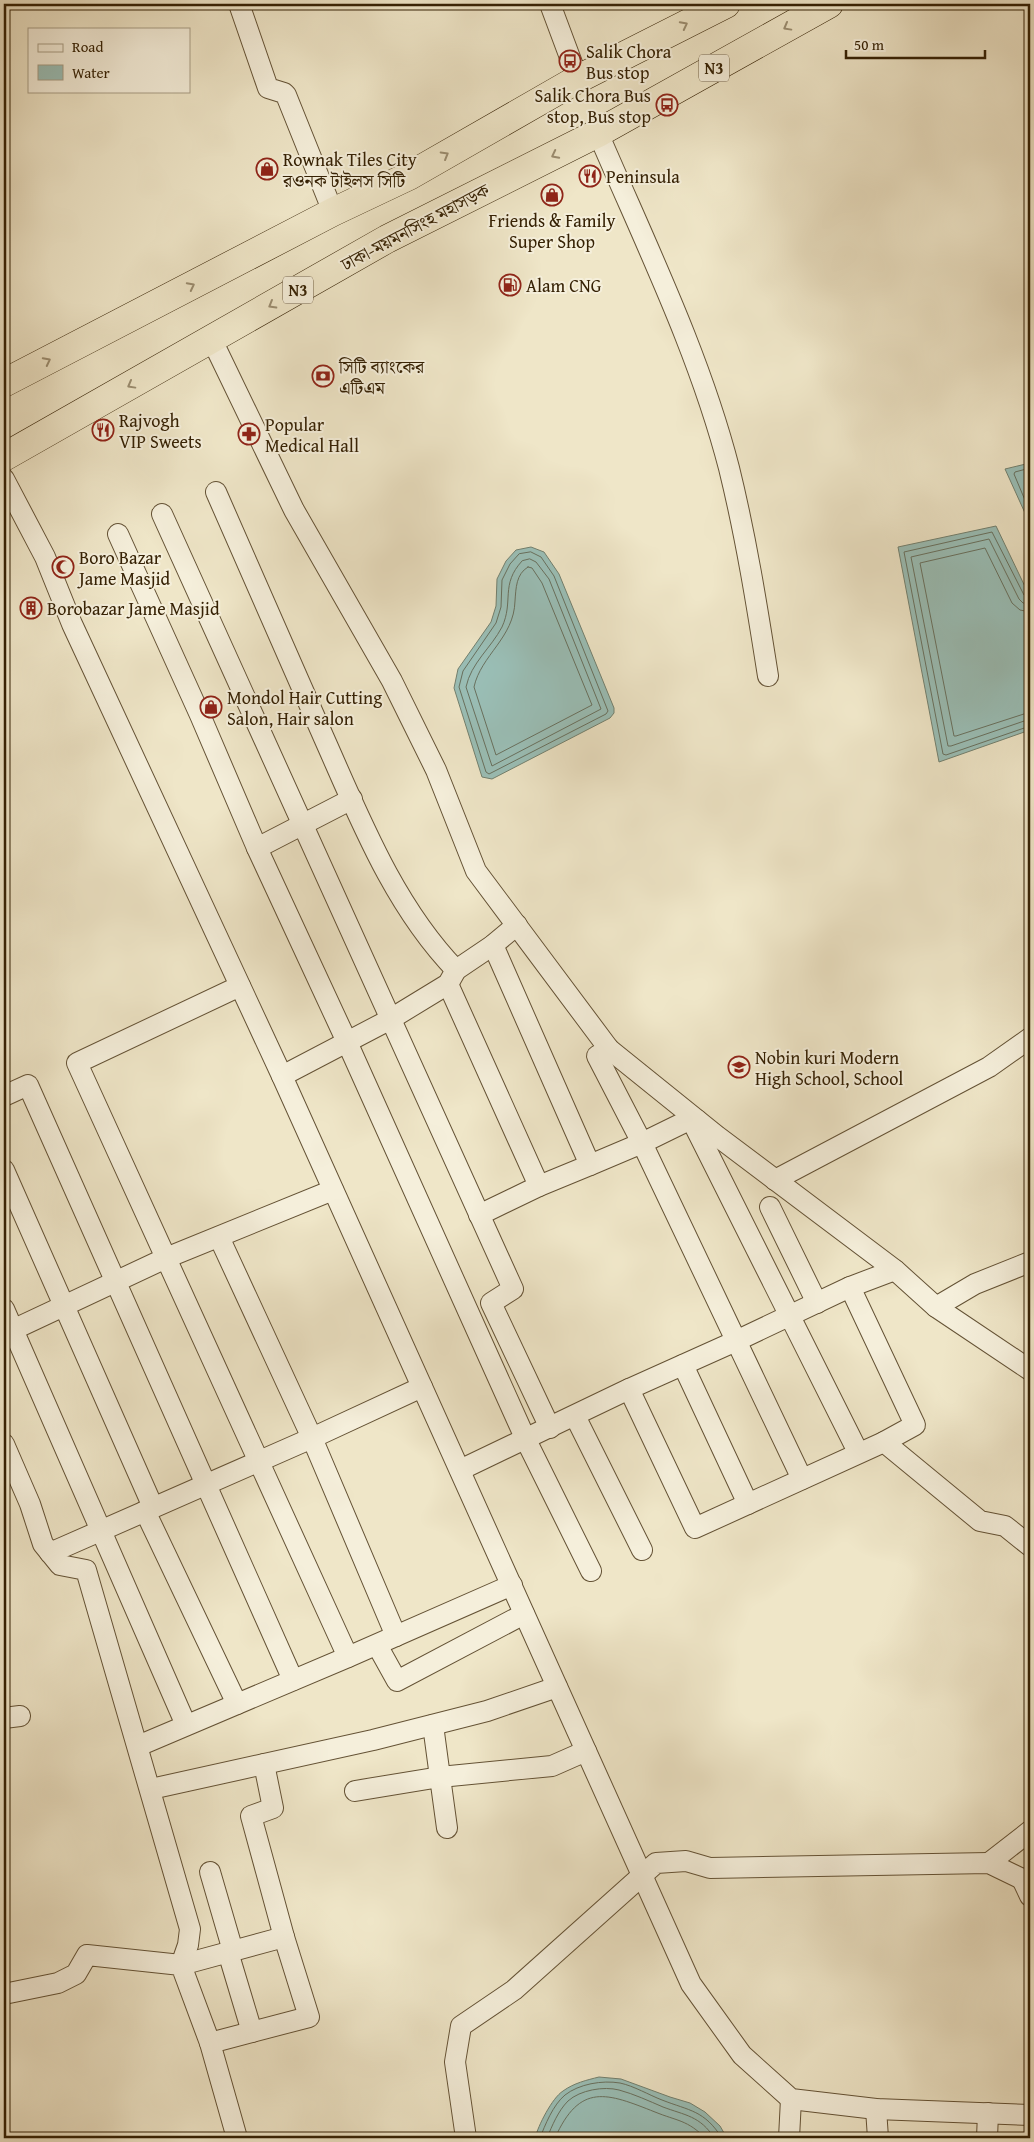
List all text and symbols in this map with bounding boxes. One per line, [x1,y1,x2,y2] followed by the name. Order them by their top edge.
[679,21,688,31] one-way arrow
[783,21,792,31] one-way arrow
[28,28,190,92] legend
[846,28,985,60] scale bar
[854,34,885,55] text: 50 m
[72,36,103,57] text: Road
[586,38,672,86] place label: Salik Chora Bus stop
[558,49,582,73] bus stop icon: Salik Chora Bus stop
[699,54,729,82] road number: N3
[72,62,110,83] text: Water
[535,82,651,130] place label: Salik Chora Bus stop, Bus stop
[655,93,679,117] bus stop icon: Salik Chora Bus stop, Bus stop
[282,146,417,194] place label: Rownak Tiles City রওনক টাইলস সিটি
[551,149,560,159] one-way arrow
[439,152,448,162] one-way arrow
[255,157,279,181] shop icon: Rownak Tiles City রওনক টাইলস সিটি
[606,163,680,190] place label: Peninsula
[578,164,602,188] restaurant icon: Peninsula
[335,176,495,278] street label: ঢাকা-ময়মনসিংহ মহাসড়ক
[540,183,564,207] shop icon: Friends & Family Super Shop
[488,207,616,255] place label: Friends & Family Super Shop
[526,272,602,299] place label: Alam CNG
[498,273,522,297] fuel station icon: Alam CNG
[283,276,313,304] road number: N3
[186,282,195,292] one-way arrow
[269,299,278,309] one-way arrow
[338,353,425,401] place label: সিটি ব্যাংকের এটিএম
[42,357,51,367] one-way arrow
[311,364,335,388] bank icon: সিটি ব্যাংকের এটিএম
[127,379,136,389] one-way arrow
[119,407,202,455] place label: Rajvogh VIP Sweets
[265,411,359,459] place label: Popular Medical Hall
[91,418,115,442] restaurant icon: Rajvogh VIP Sweets
[237,422,261,446] pharmacy icon: Popular Medical Hall
[77,544,171,592] place label: Boro Bazar Jame Masjid
[51,555,75,579] mosque icon: Boro Bazar Jame Masjid
[47,595,220,622] place label: Borobazar Jame Masjid
[19,596,43,620] building icon: Borobazar Jame Masjid
[227,684,382,732] place label: Mondol Hair Cutting Salon, Hair salon
[199,695,223,719] shop icon: Mondol Hair Cutting Salon, Hair salon
[755,1044,903,1092] place label: Nobin kuri Modern High School, School
[727,1055,751,1079] school or university icon: Nobin kuri Modern High School, School

